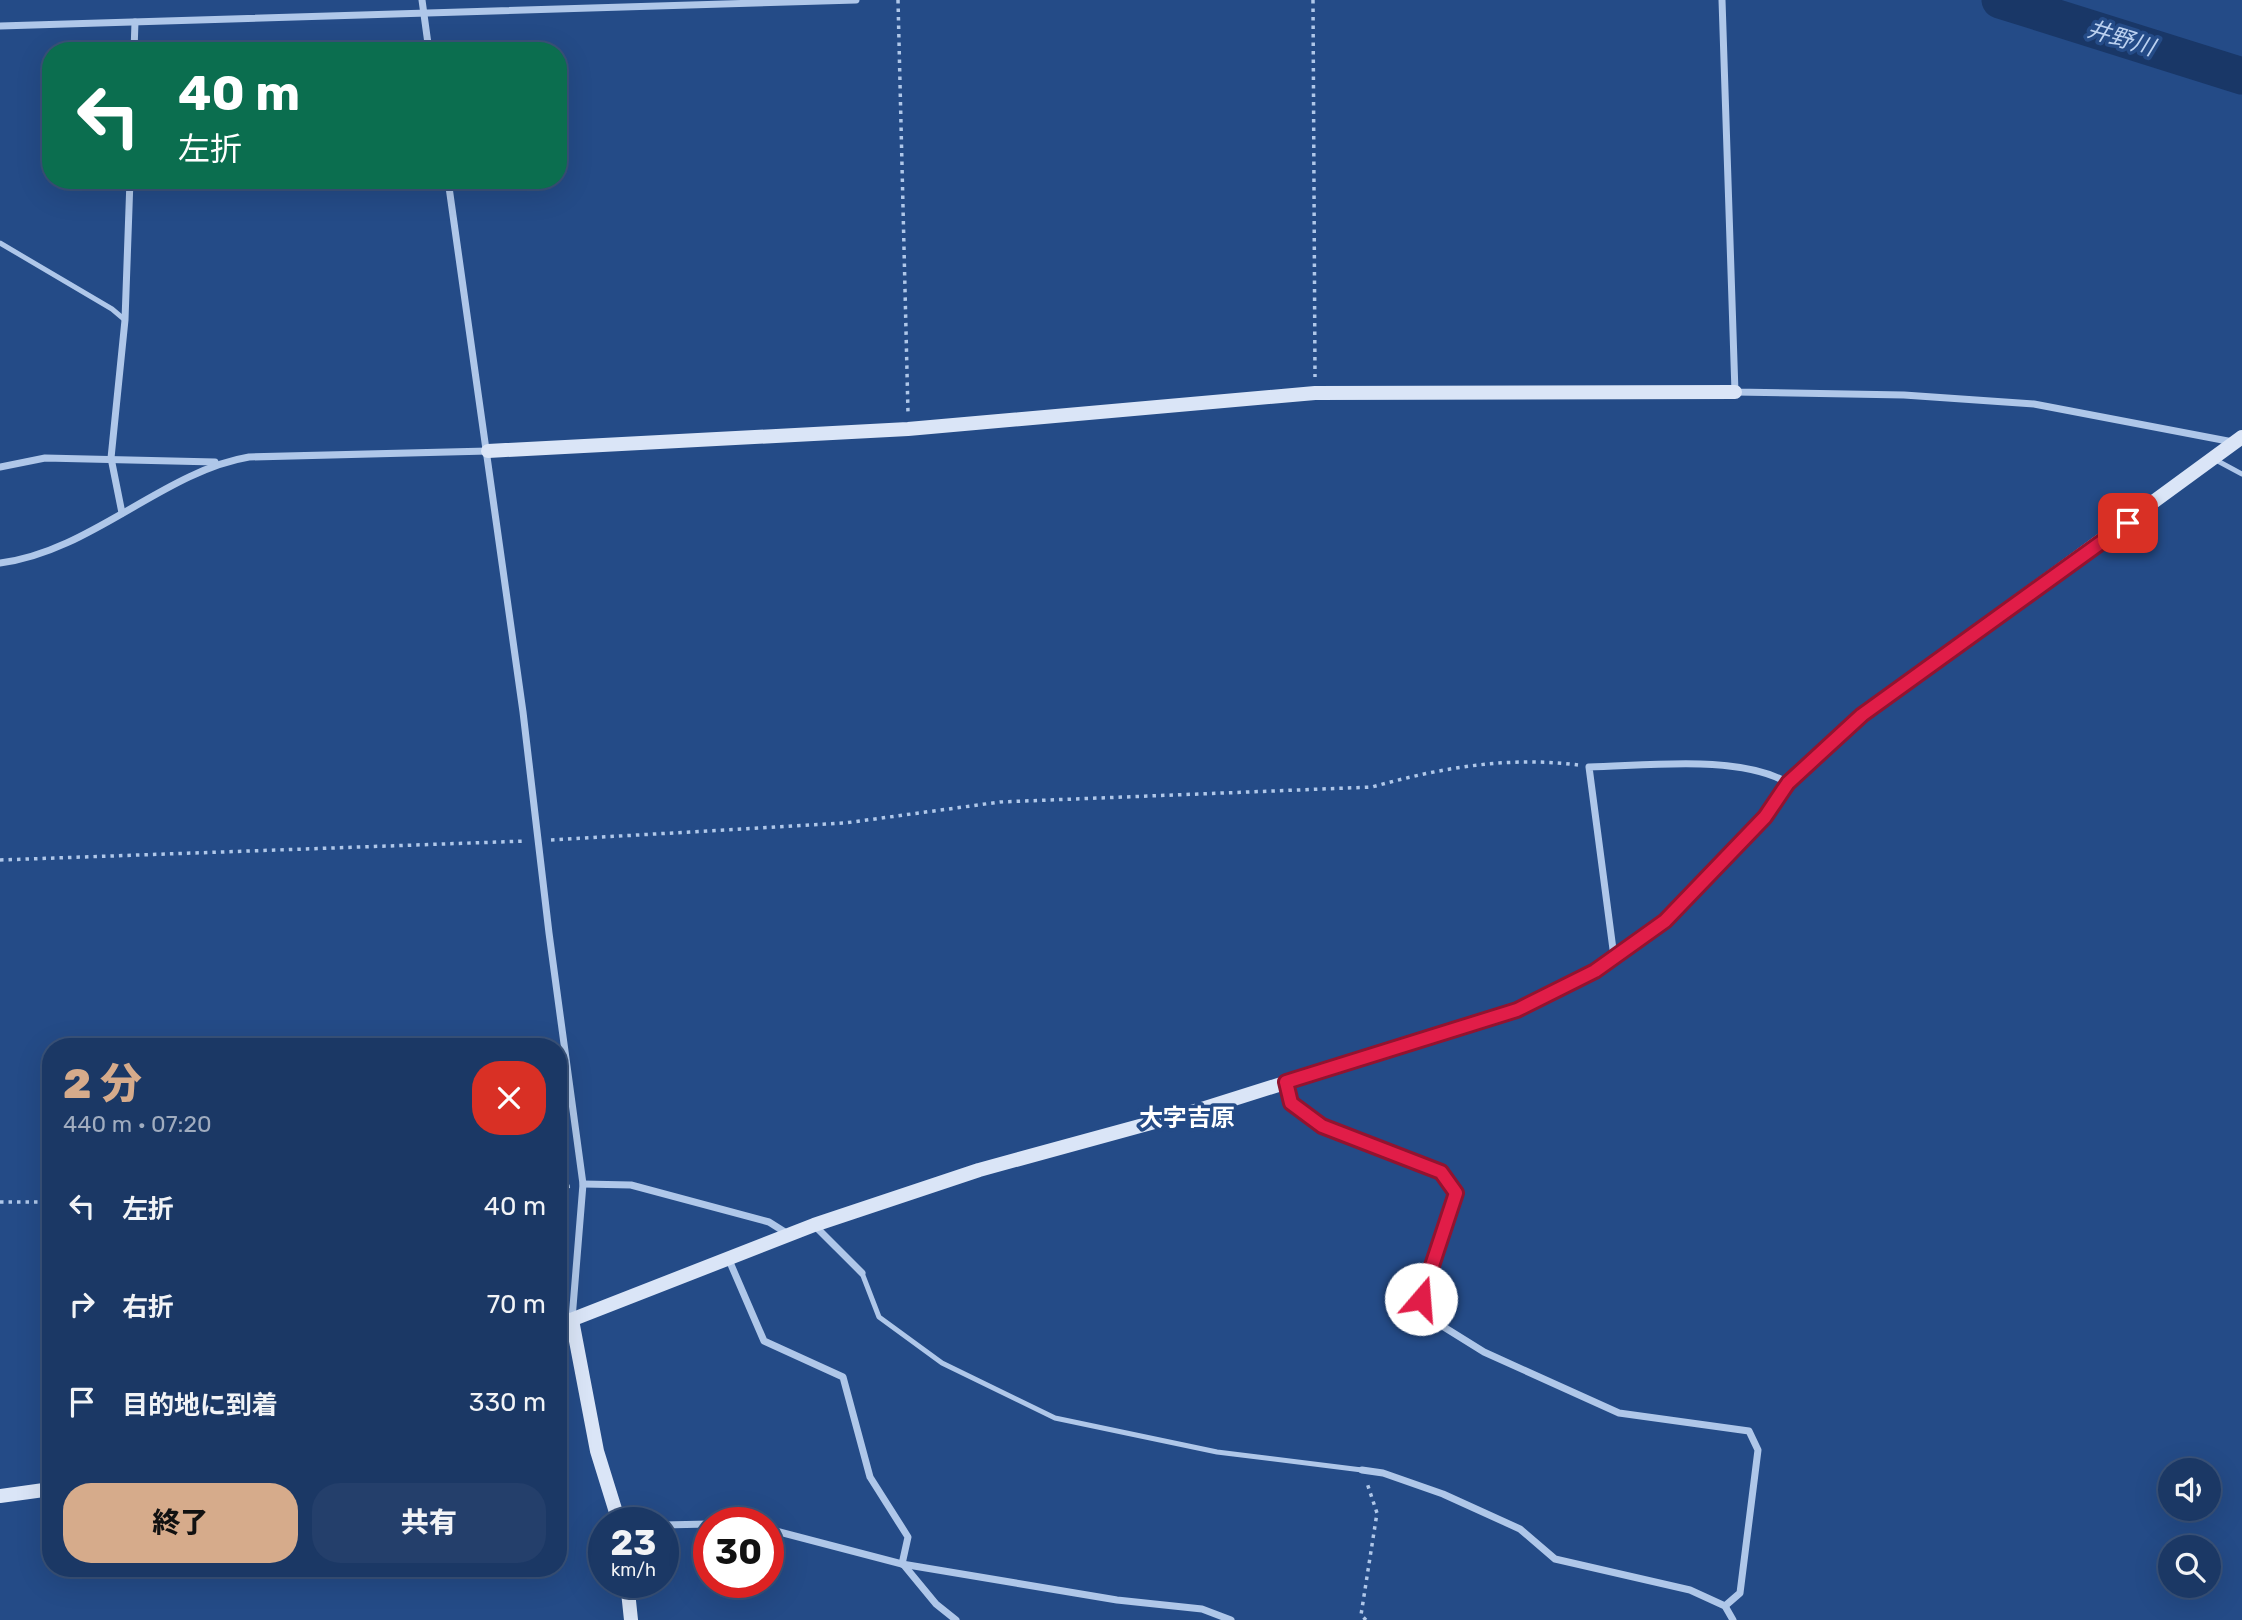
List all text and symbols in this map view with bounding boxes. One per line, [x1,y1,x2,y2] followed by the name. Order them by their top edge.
[2084,15,2161,62] water label: 井野川
[178,64,300,122] text: 40 m
[63,70,154,161] icon: left
[178,130,242,168] text: 左折
[2098,493,2158,553] pin
[2109,504,2147,542] icon: arrive
[63,1059,142,1109] text: 2 分
[472,1061,546,1135] button: close
[1139,1104,1235,1132] district label: 大字吉原
[63,1110,212,1138] text: 440 m · 07:20
[63,1187,101,1225] icon: left
[484,1191,546,1222] text: 40 m
[122,1194,174,1225] text: 左折
[1384,1262,1458,1336] position arrow
[63,1285,101,1323] icon: right
[487,1289,546,1320] text: 70 m
[122,1292,174,1323] text: 右折
[63,1383,101,1421] icon: arrive
[469,1387,546,1418] text: 330 m
[122,1390,278,1421] text: 目的地に到着
[2158,1458,2221,1598] map controls
[2158,1458,2221,1521] button: sound
[63,1483,298,1563] button: 終了
[312,1483,546,1563] button: 共有
[693,1507,784,1598] speed limit sign: 30
[611,1522,656,1564] text: 23
[2158,1535,2221,1598] button: search
[611,1559,656,1581] text: km/h

